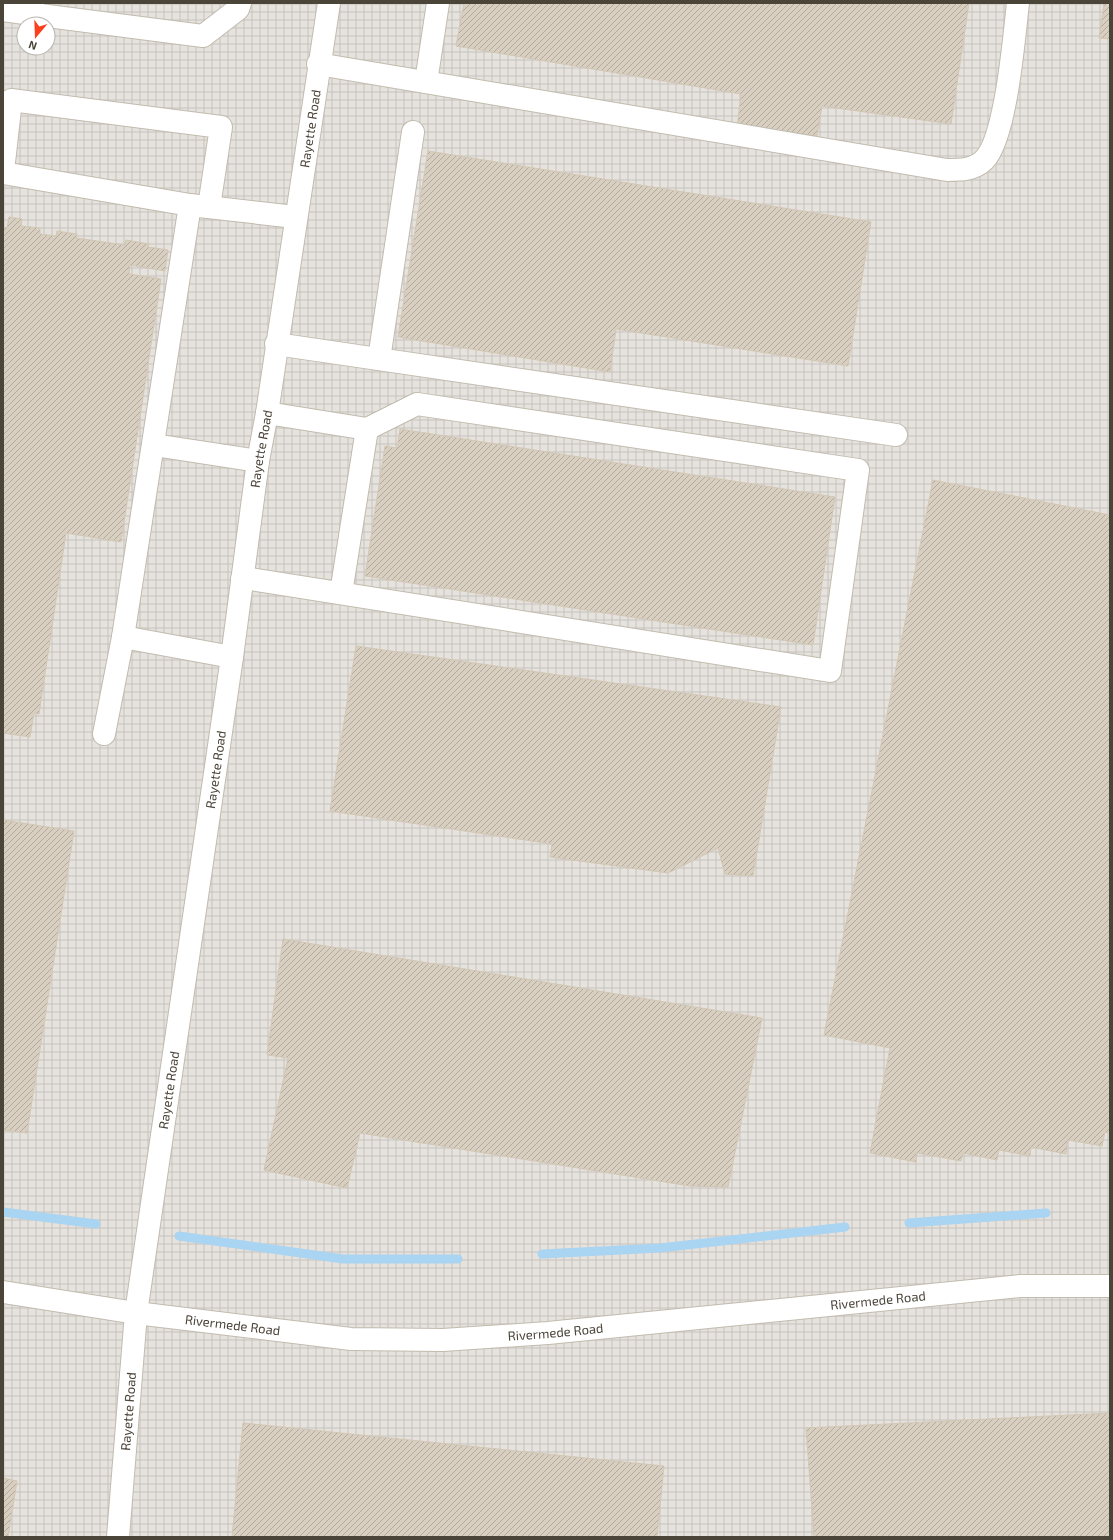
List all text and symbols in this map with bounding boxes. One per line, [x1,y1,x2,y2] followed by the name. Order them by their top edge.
[16,16,56,56] north arrow
[27,38,38,53] text: N
[296,88,324,169] street label: Rayette Road
[247,408,275,489] street label: Rayette Road
[202,729,229,810] street label: Rayette Road
[155,1050,182,1130] street label: Rayette Road
[829,1287,926,1313] street label: Rivermede Road
[184,1311,281,1338] street label: Rivermede Road
[507,1320,604,1344] street label: Rivermede Road
[117,1372,139,1451] street label: Rayette Road

